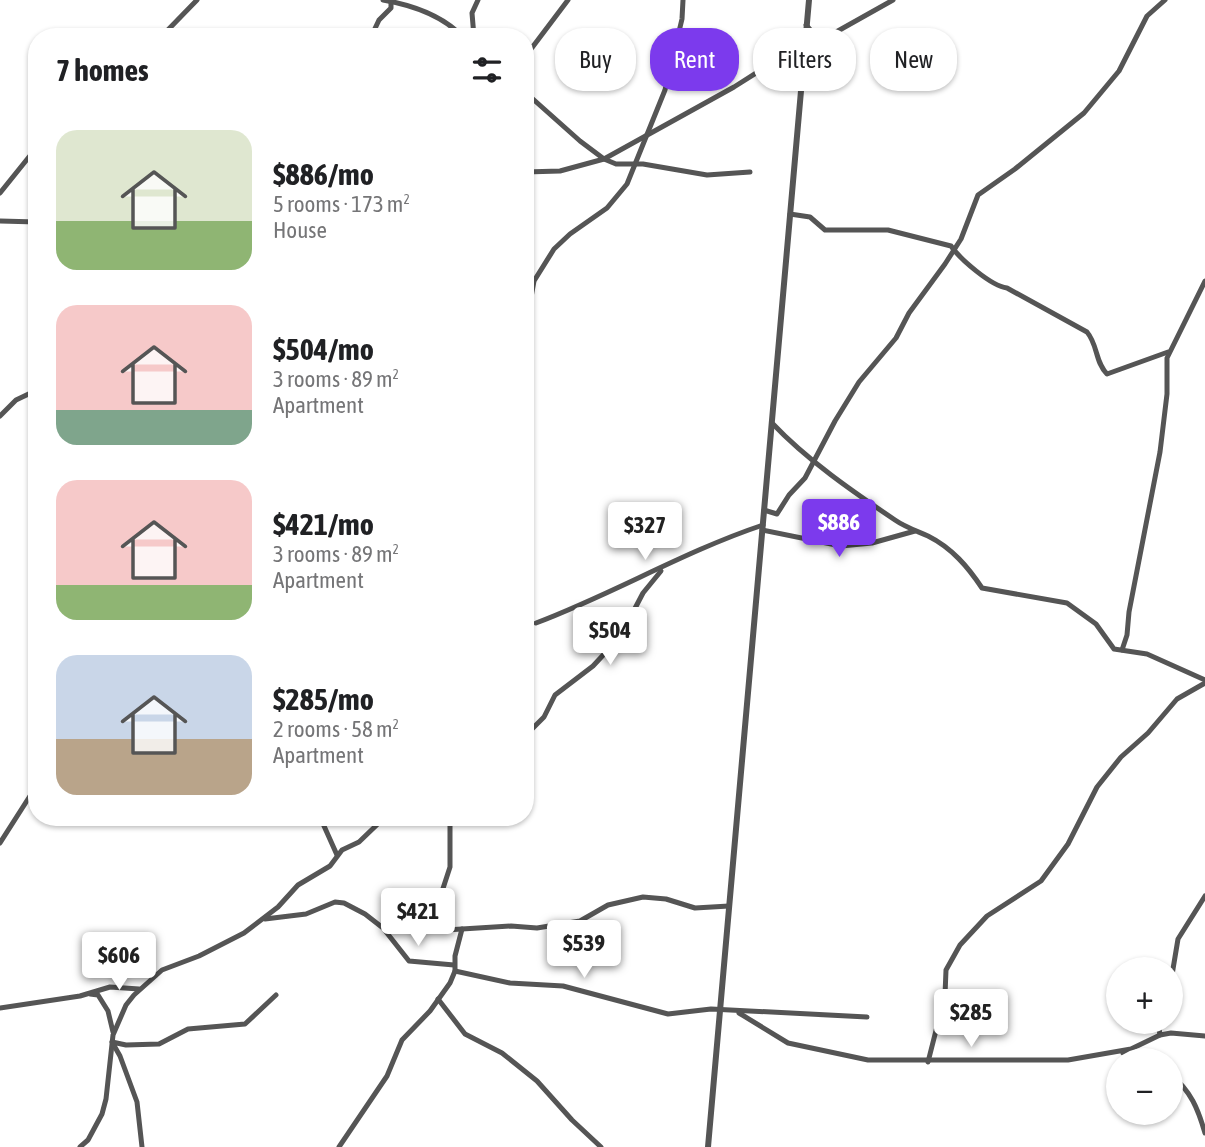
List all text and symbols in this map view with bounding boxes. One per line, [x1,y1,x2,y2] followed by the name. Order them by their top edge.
[555,28,636,91] chip: Buy
[650,28,739,91] chip: Rent
[753,28,856,91] chip: Filters
[870,28,957,91] chip: New
[468,51,506,89] icon: filters
[56,53,149,87] text: 7 homes
[273,157,374,191] text: $886/mo
[112,158,196,242] icon: home
[273,191,410,217] text: 5 rooms · 173 m²
[273,217,327,243] text: House
[273,332,374,366] text: $504/mo
[112,333,196,417] icon: home
[273,366,399,392] text: 3 rooms · 89 m²
[273,392,364,418] text: Apartment
[798,500,880,559] pin: $886
[604,503,686,562] pin: $327
[273,507,374,541] text: $421/mo
[112,508,196,592] icon: home
[818,509,860,535] text: $886
[624,512,666,538] text: $327
[273,541,399,567] text: 3 rooms · 89 m²
[273,567,364,593] text: Apartment
[569,608,651,667] pin: $504
[589,617,631,643] text: $504
[273,682,374,716] text: $285/mo
[112,683,196,767] icon: home
[273,716,399,742] text: 2 rooms · 58 m²
[273,742,364,768] text: Apartment
[377,888,459,948] pin: $421
[397,898,439,924] text: $421
[543,920,625,980] pin: $539
[563,930,605,956] text: $539
[78,932,160,992] pin: $606
[98,942,140,968] text: $606
[1106,957,1183,1125] map controls
[1106,957,1183,1034] button: +
[930,990,1012,1049] pin: $285
[950,999,992,1025] text: $285
[1106,1048,1183,1125] button: −

